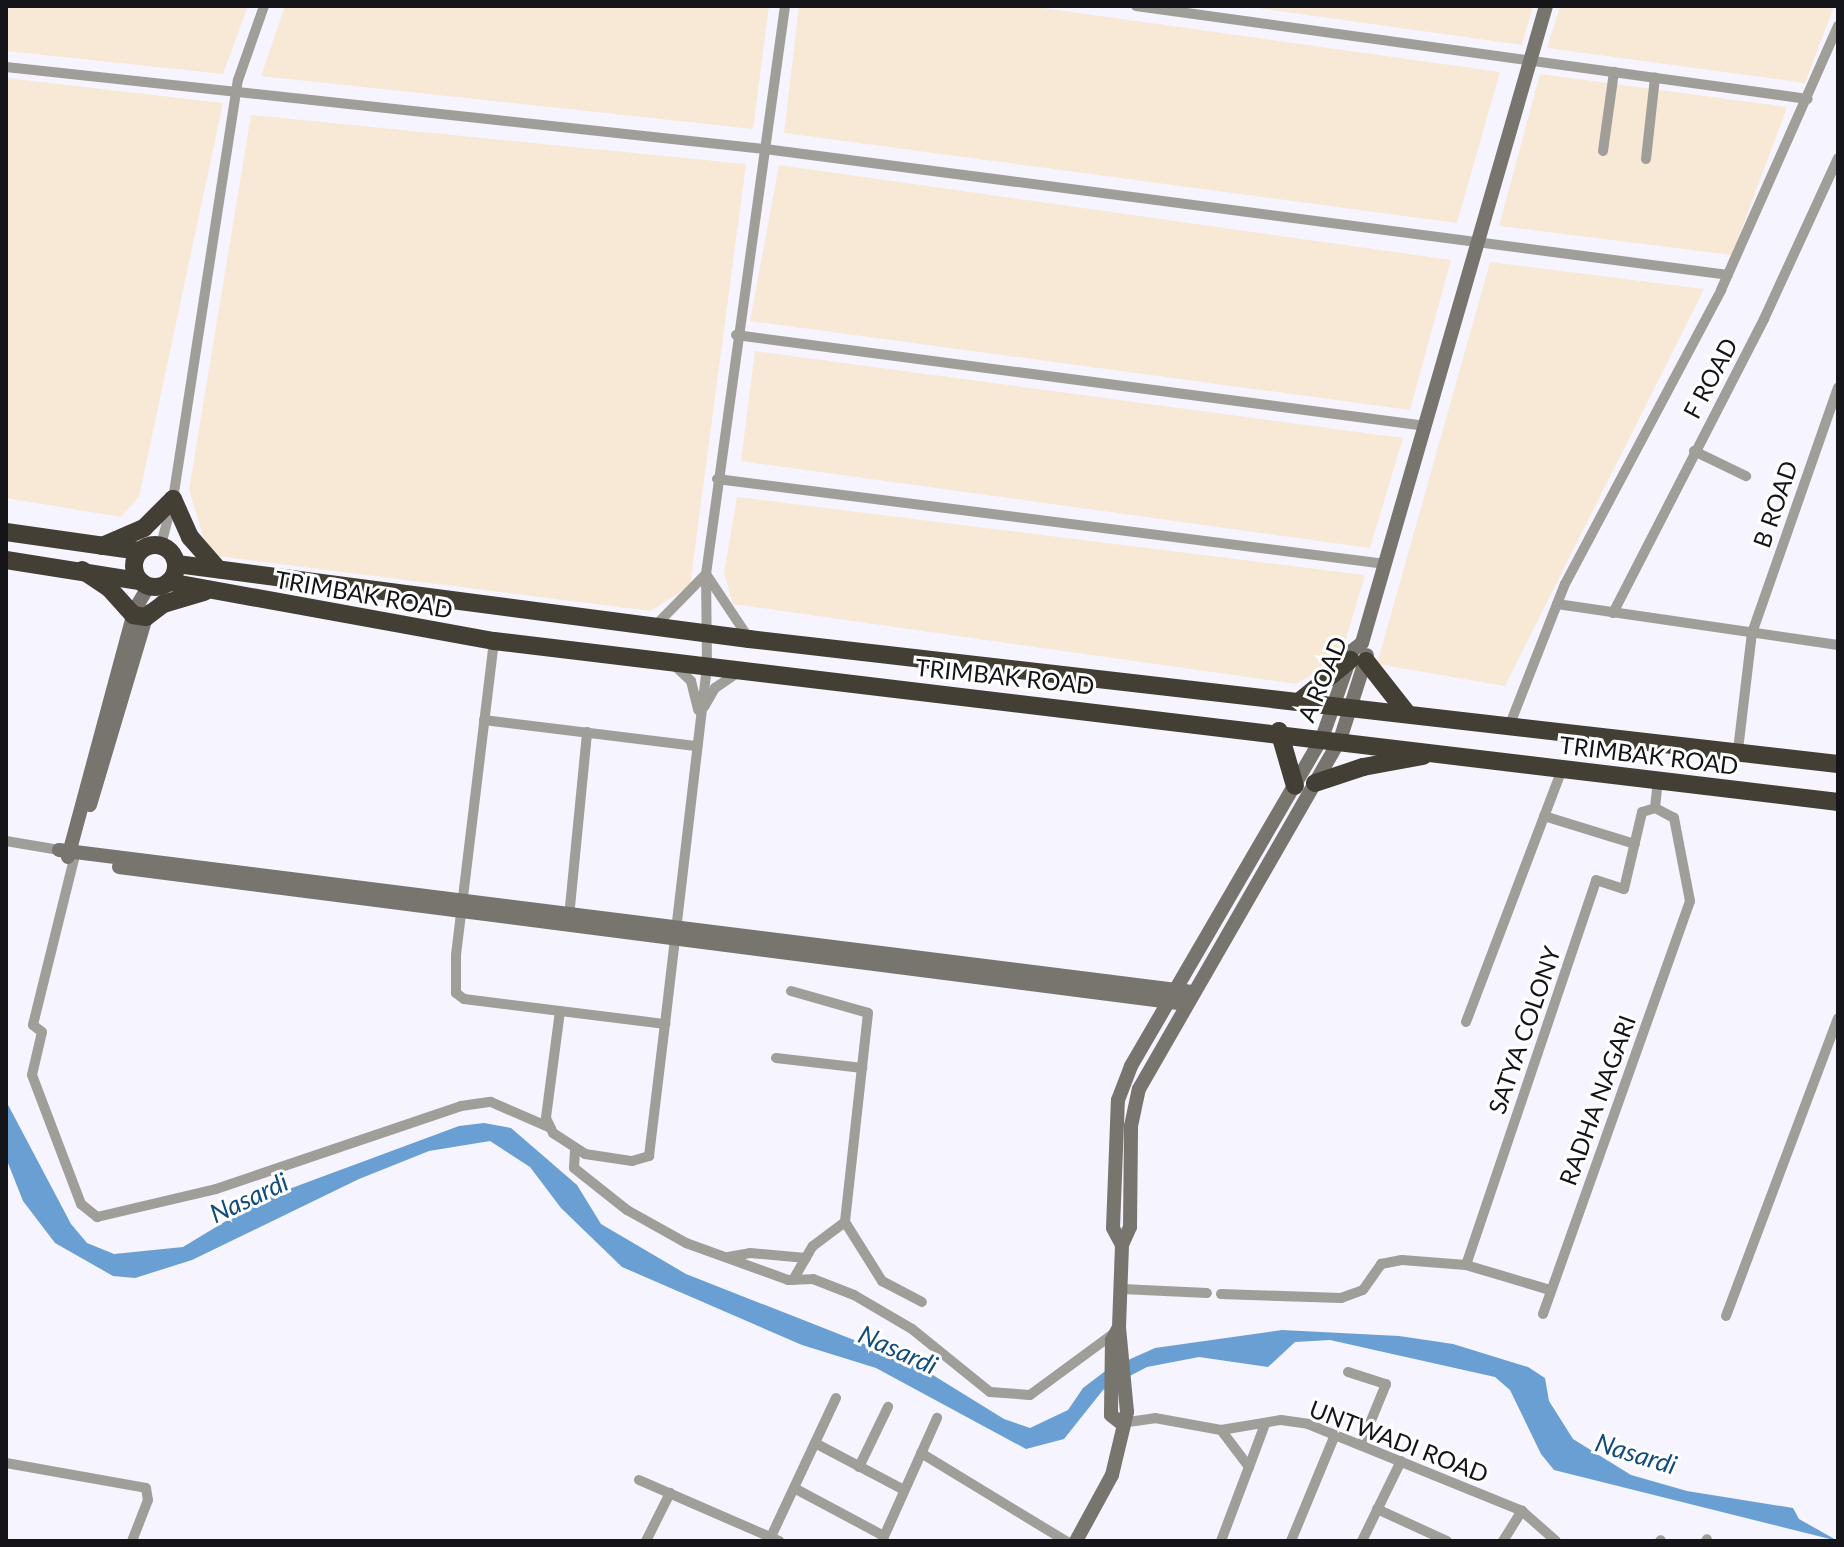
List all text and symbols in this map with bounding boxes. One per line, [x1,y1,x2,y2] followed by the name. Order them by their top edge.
[1677,332,1743,424] street label: F ROAD
[1747,457,1803,551] street label: B ROAD
[273,564,455,624] street label: TRIMBAK ROAD
[1291,632,1353,726] street label: A ROAD
[914,652,1096,700] street label: TRIMBAK ROAD
[1558,730,1740,780] street label: TRIMBAK ROAD
[1482,942,1566,1118] street label: SATYA COLONY
[1553,1011,1641,1189] street label: RADHA NAGARI
[205,1166,293,1230] water label: Nasardi
[854,1319,942,1381] water label: Nasardi
[1305,1394,1493,1488] street label: UNTWADI ROAD
[1592,1427,1680,1481] water label: Nasardi

